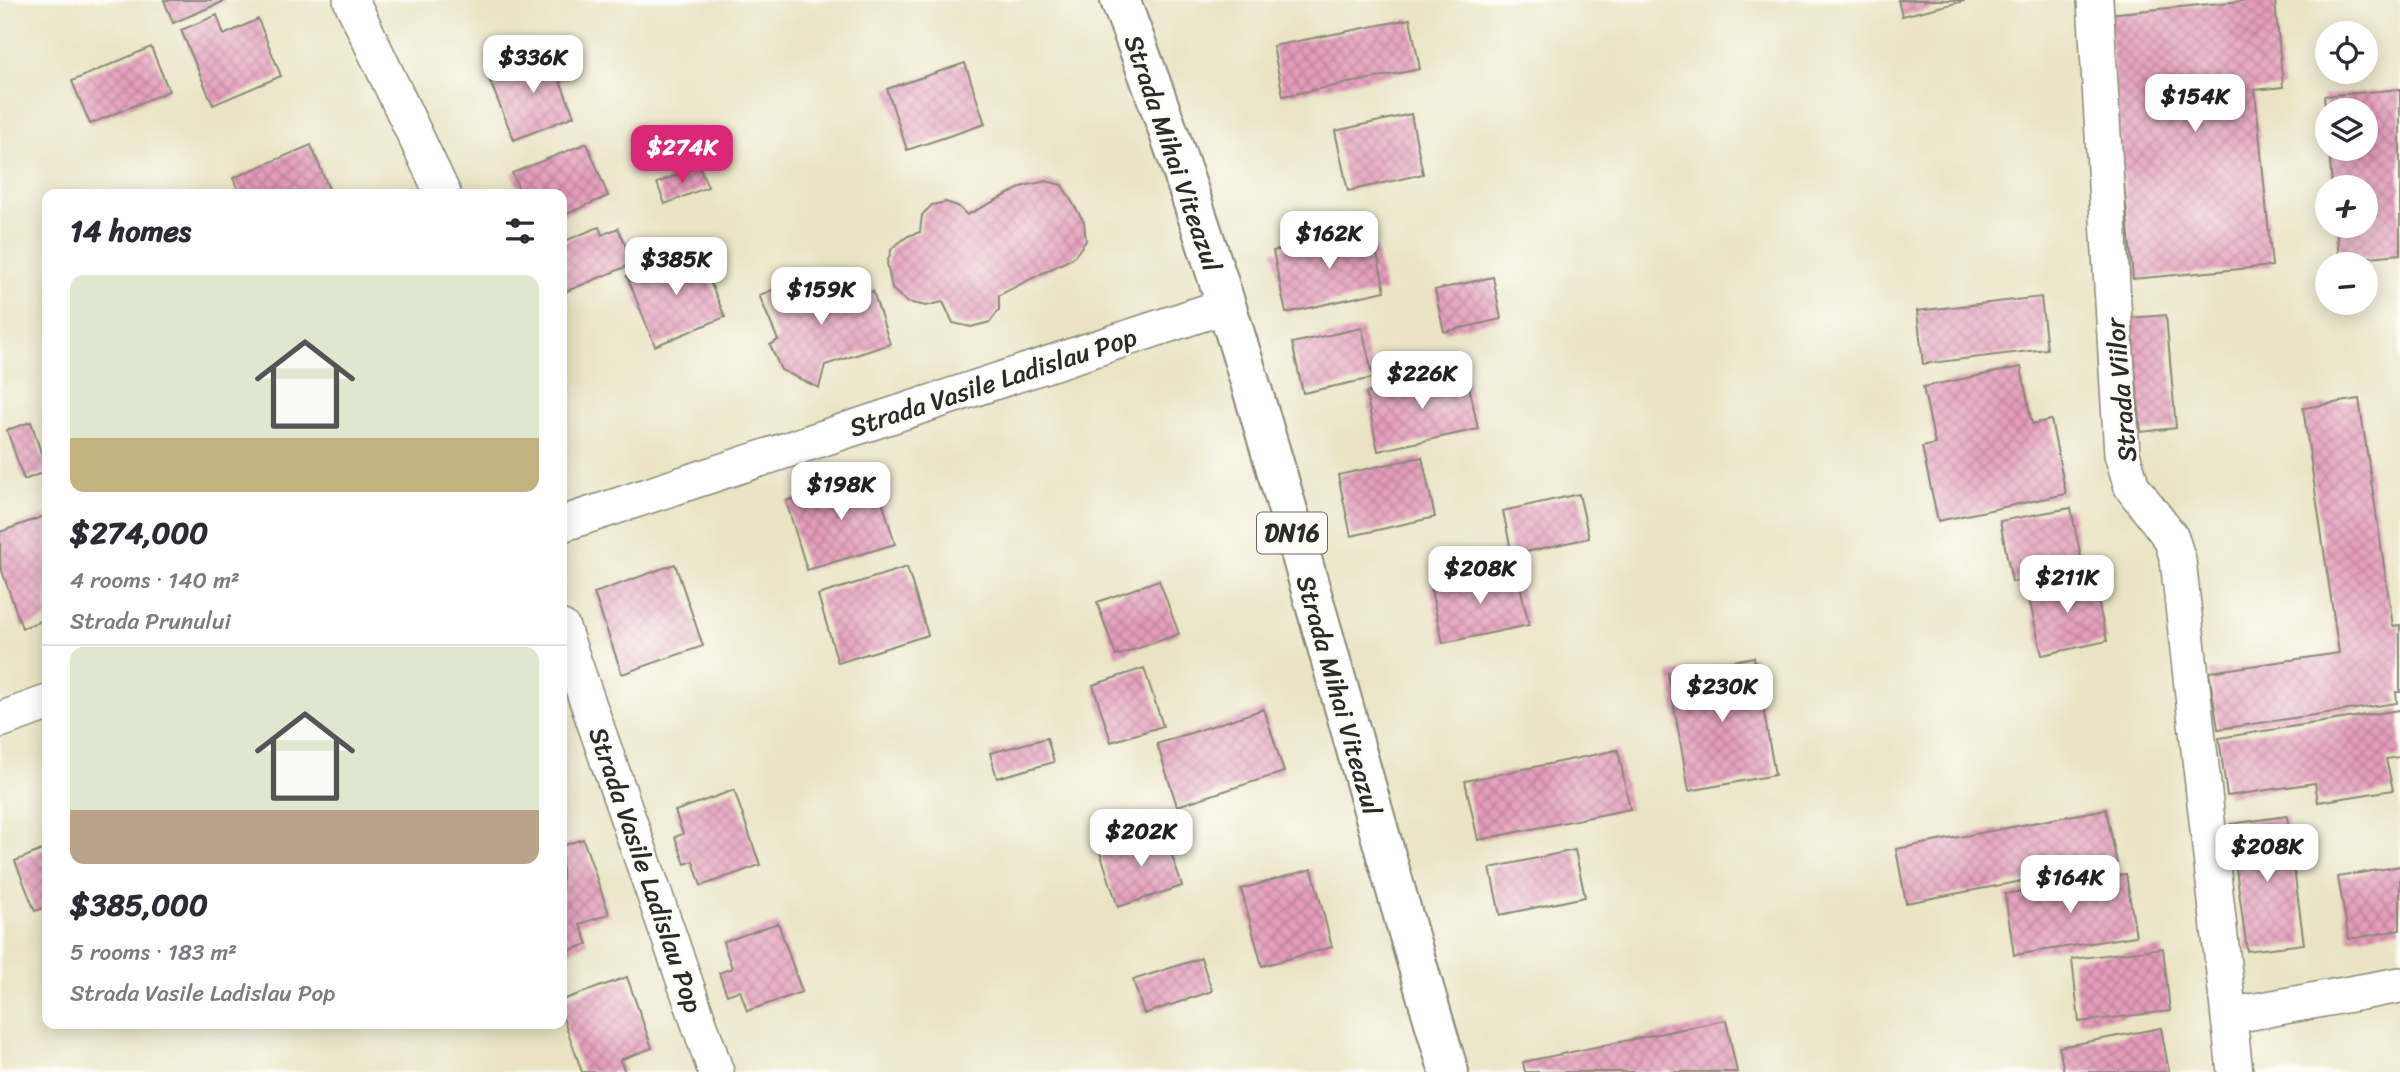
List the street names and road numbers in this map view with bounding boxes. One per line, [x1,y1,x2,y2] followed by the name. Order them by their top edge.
[1111,28,1235,278] street label: Strada Mihai Viteazul
[843,314,1143,450] street label: Strada Vasile Ladislau Pop
[2092,315,2150,464] street label: Strada Viilor
[1257,512,1327,554] road number: DN16
[1283,569,1395,821] street label: Strada Mihai Viteazul
[575,721,717,1020] street label: Strada Vasile Ladislau Pop

